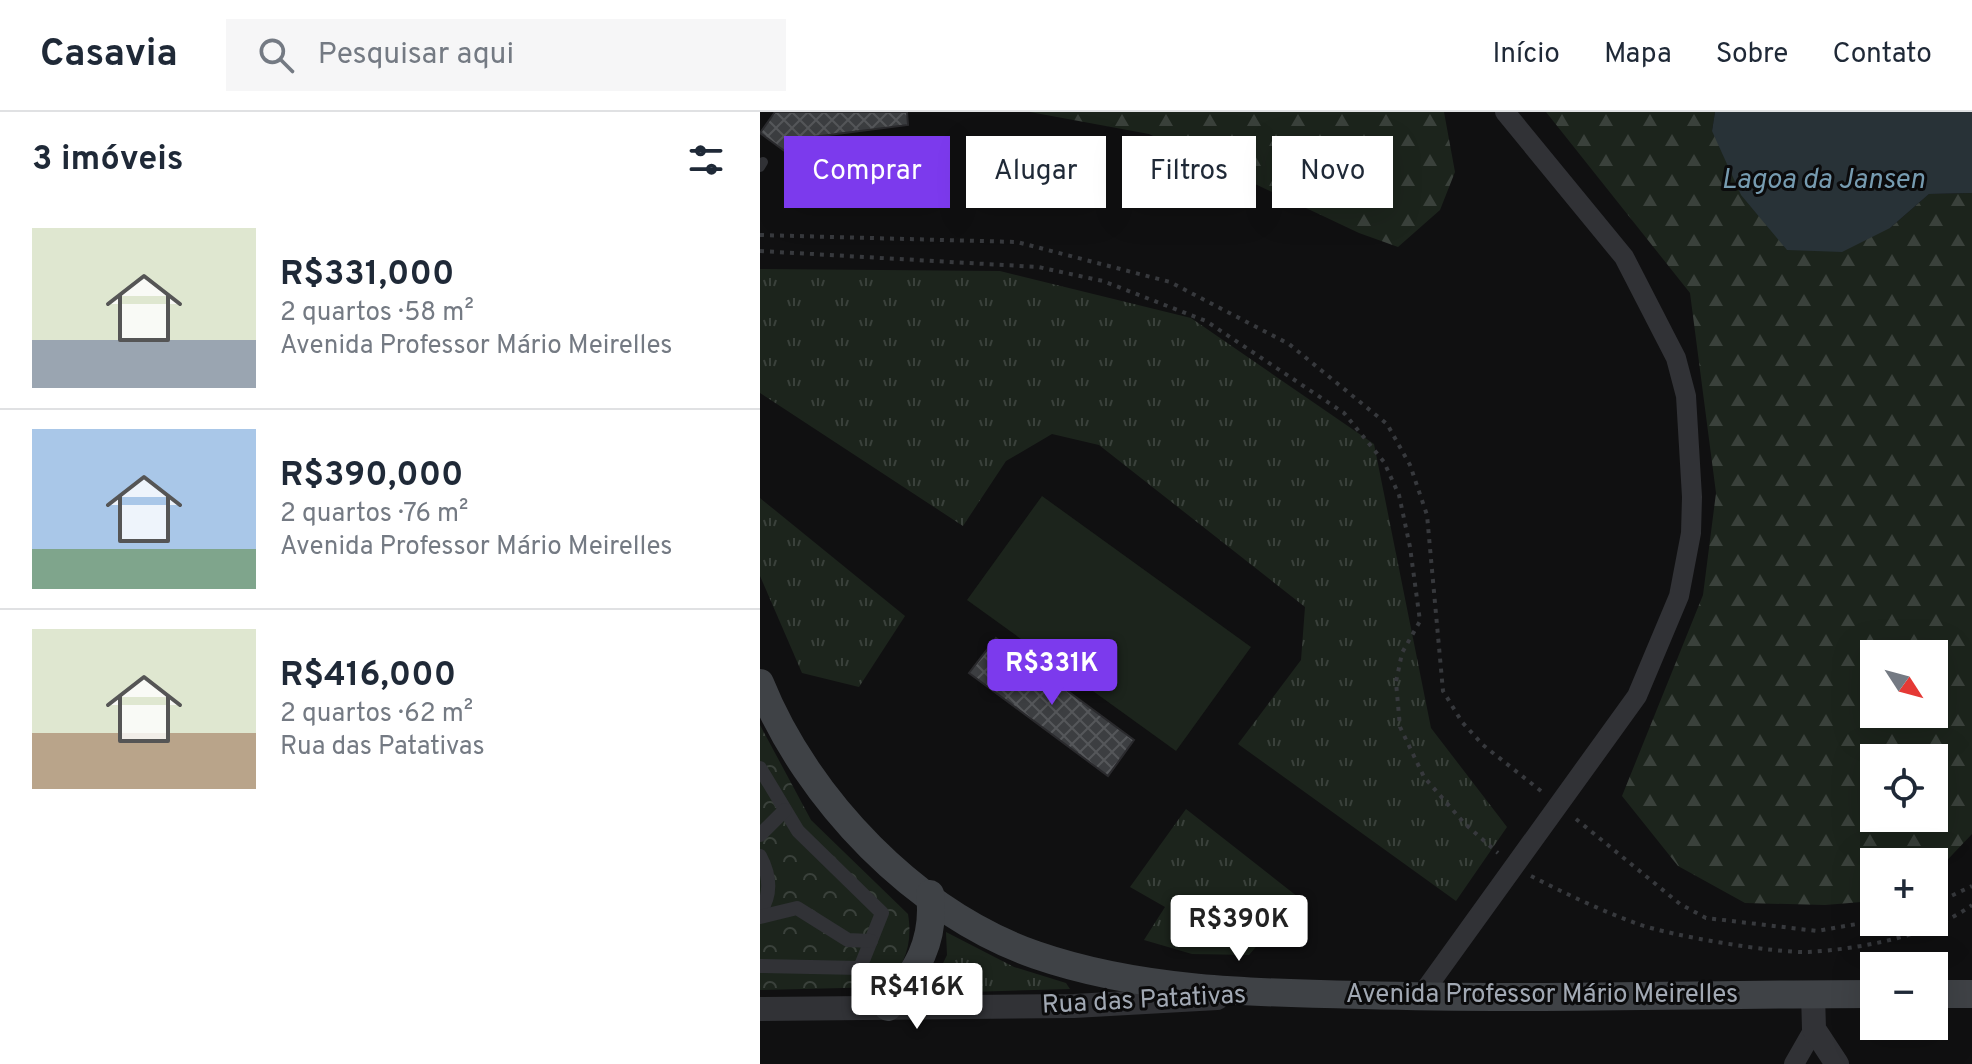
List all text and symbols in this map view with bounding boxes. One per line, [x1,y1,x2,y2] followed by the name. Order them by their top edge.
[226,19,786,91] search box
[40,31,178,80] text: Casavia
[254,33,298,77] icon: search
[318,37,514,74] text: Pesquisar aqui
[1492,37,1560,73] text: Início
[1604,37,1672,73] text: Mapa
[1716,37,1788,73] text: Sobre
[1832,37,1932,73] text: Contato
[784,136,950,208] chip: Comprar
[966,136,1106,208] chip: Alugar
[1122,136,1256,208] chip: Filtros
[1272,136,1393,208] chip: Novo
[684,138,728,182] icon: filters
[32,139,184,182] text: 3 imóveis
[1721,163,1925,199] water label: Lagoa da Jansen
[280,254,454,297] text: R$331,000
[96,260,192,356] icon: home
[280,297,474,330] text: 2 quartos · 58 m²
[280,330,672,363] text: Avenida Professor Mário Meirelles
[280,455,463,498] text: R$390,000
[96,461,192,557] icon: home
[280,498,469,531] text: 2 quartos · 76 m²
[280,531,672,564] text: Avenida Professor Mário Meirelles
[987,639,1117,707] pin: R$331K
[1860,640,1948,728] north arrow
[1860,640,1948,1040] map controls
[1005,648,1099,681] text: R$331K
[280,655,456,698] text: R$416,000
[96,661,192,757] icon: home
[280,698,473,731] text: 2 quartos · 62 m²
[280,731,485,764] text: Rua das Patativas
[1860,744,1948,832] button: locate
[1860,848,1948,936] button: +
[1174,895,1304,963] pin: R$390K
[1189,904,1289,937] text: R$390K
[1860,952,1948,1040] button: −
[852,963,982,1031] pin: R$416K
[869,972,965,1005] text: R$416K
[1041,979,1247,1023] street label: Rua das Patativas
[1346,979,1738,1012] street label: Avenida Professor Mário Meirelles

